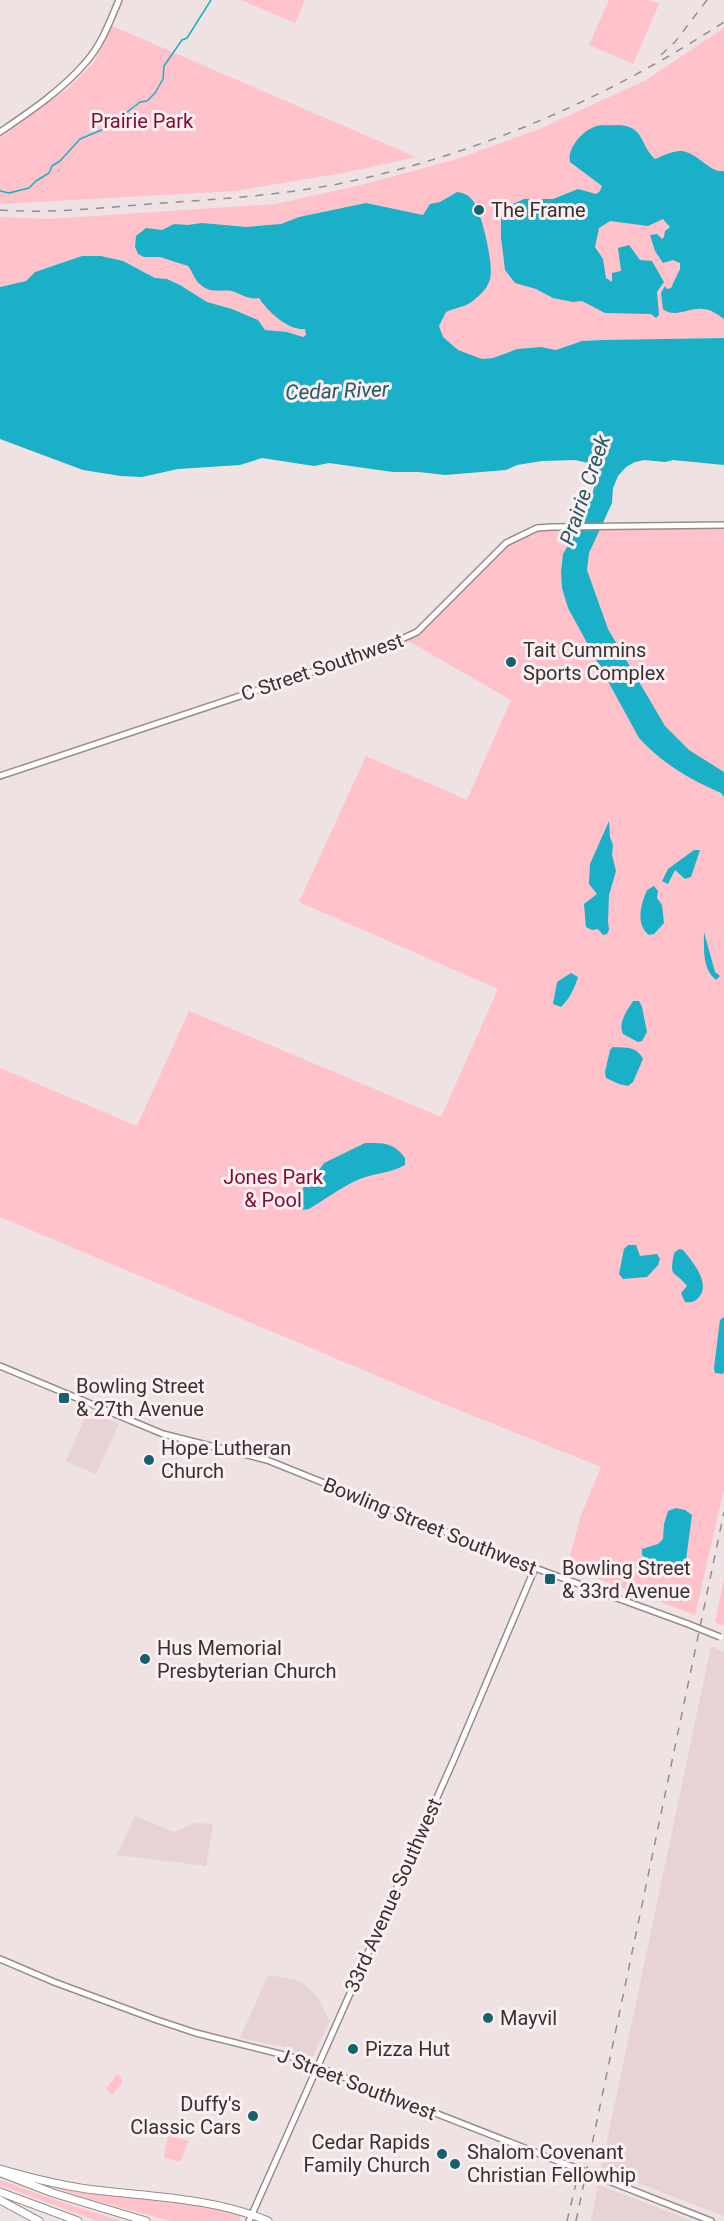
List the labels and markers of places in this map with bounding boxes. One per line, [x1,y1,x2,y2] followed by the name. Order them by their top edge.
[491,198,586,222] place label: The Frame
[472,203,486,217] marker: The Frame
[523,638,665,685] place label: Tait Cummins Sports Complex
[504,655,518,669] marker: Tait Cummins Sports Complex
[76,1374,205,1421] place label: Bowling Street & 27th Avenue
[57,1391,71,1405] marker: Bowling Street & 27th Avenue
[161,1436,291,1483] place label: Hope Lutheran Church
[142,1453,156,1467] marker: Hope Lutheran Church
[562,1556,691,1603] place label: Bowling Street & 33rd Avenue
[543,1572,557,1586] marker: Bowling Street & 33rd Avenue
[157,1636,337,1683] place label: Hus Memorial Presbyterian Church
[138,1652,152,1666] marker: Hus Memorial Presbyterian Church
[500,2006,557,2030] place label: Mayvil
[481,2011,495,2025] marker: Mayvil
[365,2037,450,2061] place label: Pizza Hut
[346,2042,360,2056] marker: Pizza Hut
[130,2092,241,2139] place label: Duffy's Classic Cars
[246,2109,260,2123] marker: Duffy's Classic Cars
[304,2130,430,2177] place label: Cedar Rapids Family Church
[467,2140,636,2187] place label: Shalom Covenant Christian Fellowhip
[435,2147,449,2161] marker: Cedar Rapids Family Church
[448,2157,462,2171] marker: Shalom Covenant Christian Fellowhip

